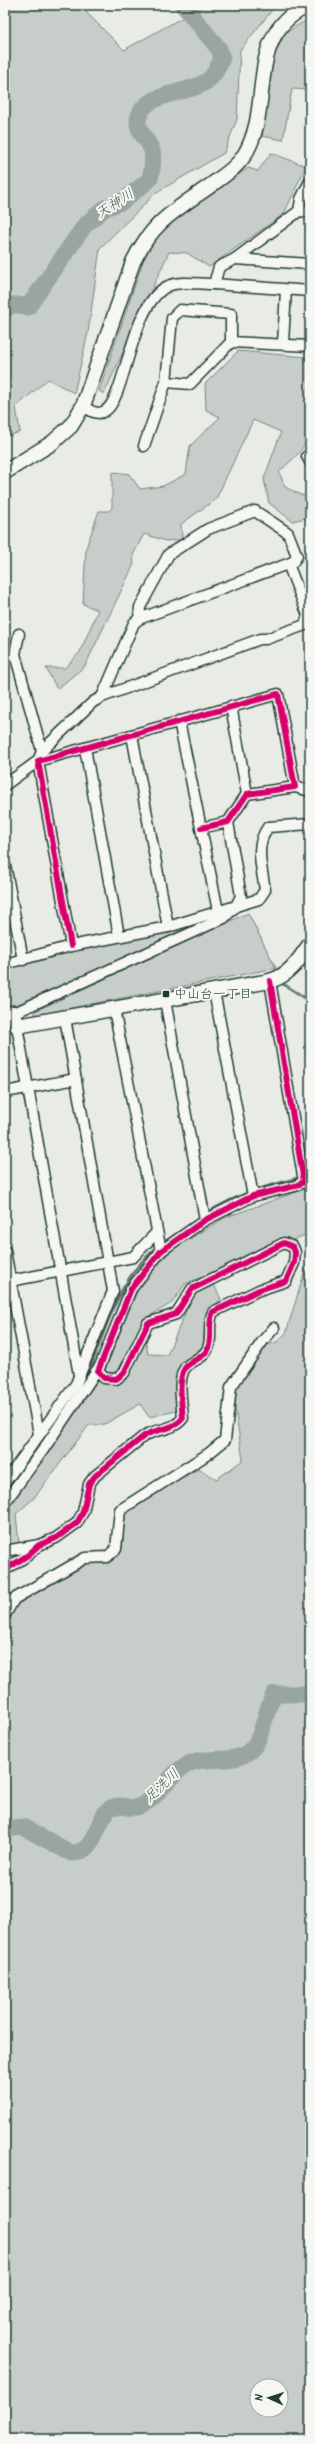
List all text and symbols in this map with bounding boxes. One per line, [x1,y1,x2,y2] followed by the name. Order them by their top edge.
[91,183,139,225] water label: 天神川
[174,984,252,1005] place label: 中山台一丁目
[161,989,171,999] marker: 中山台一丁目
[139,1764,185,1808] water label: 足洗川
[249,2378,289,2418] north arrow
[251,2394,269,2401] text: N

